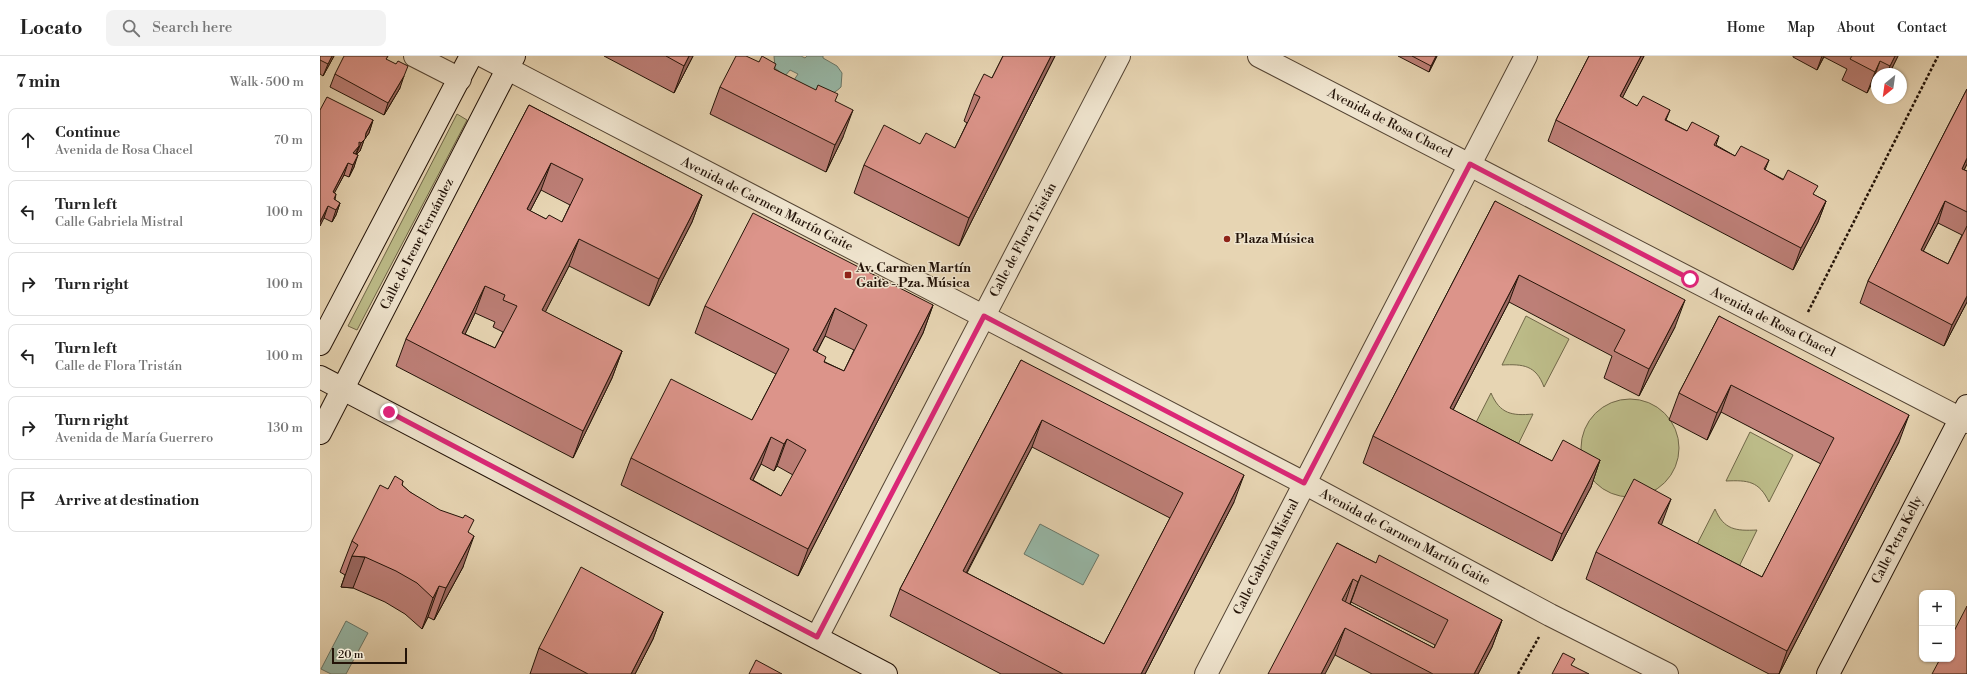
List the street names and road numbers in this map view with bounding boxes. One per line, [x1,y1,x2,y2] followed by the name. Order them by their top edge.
[1324,84,1455,161] street label: Avenida de Rosa Chacel
[677,153,856,255] street label: Avenida de Carmen Martín Gaite
[377,176,457,312] street label: Calle de Irene Fernández
[986,180,1060,300] street label: Calle de Flora Tristán
[1707,283,1838,360] street label: Avenida de Rosa Chacel
[1316,485,1493,589] street label: Avenida de Carmen Martín Gaite
[1868,493,1926,587] street label: Calle Petra Kelly
[1230,496,1302,618] street label: Calle Gabriela Mistral

